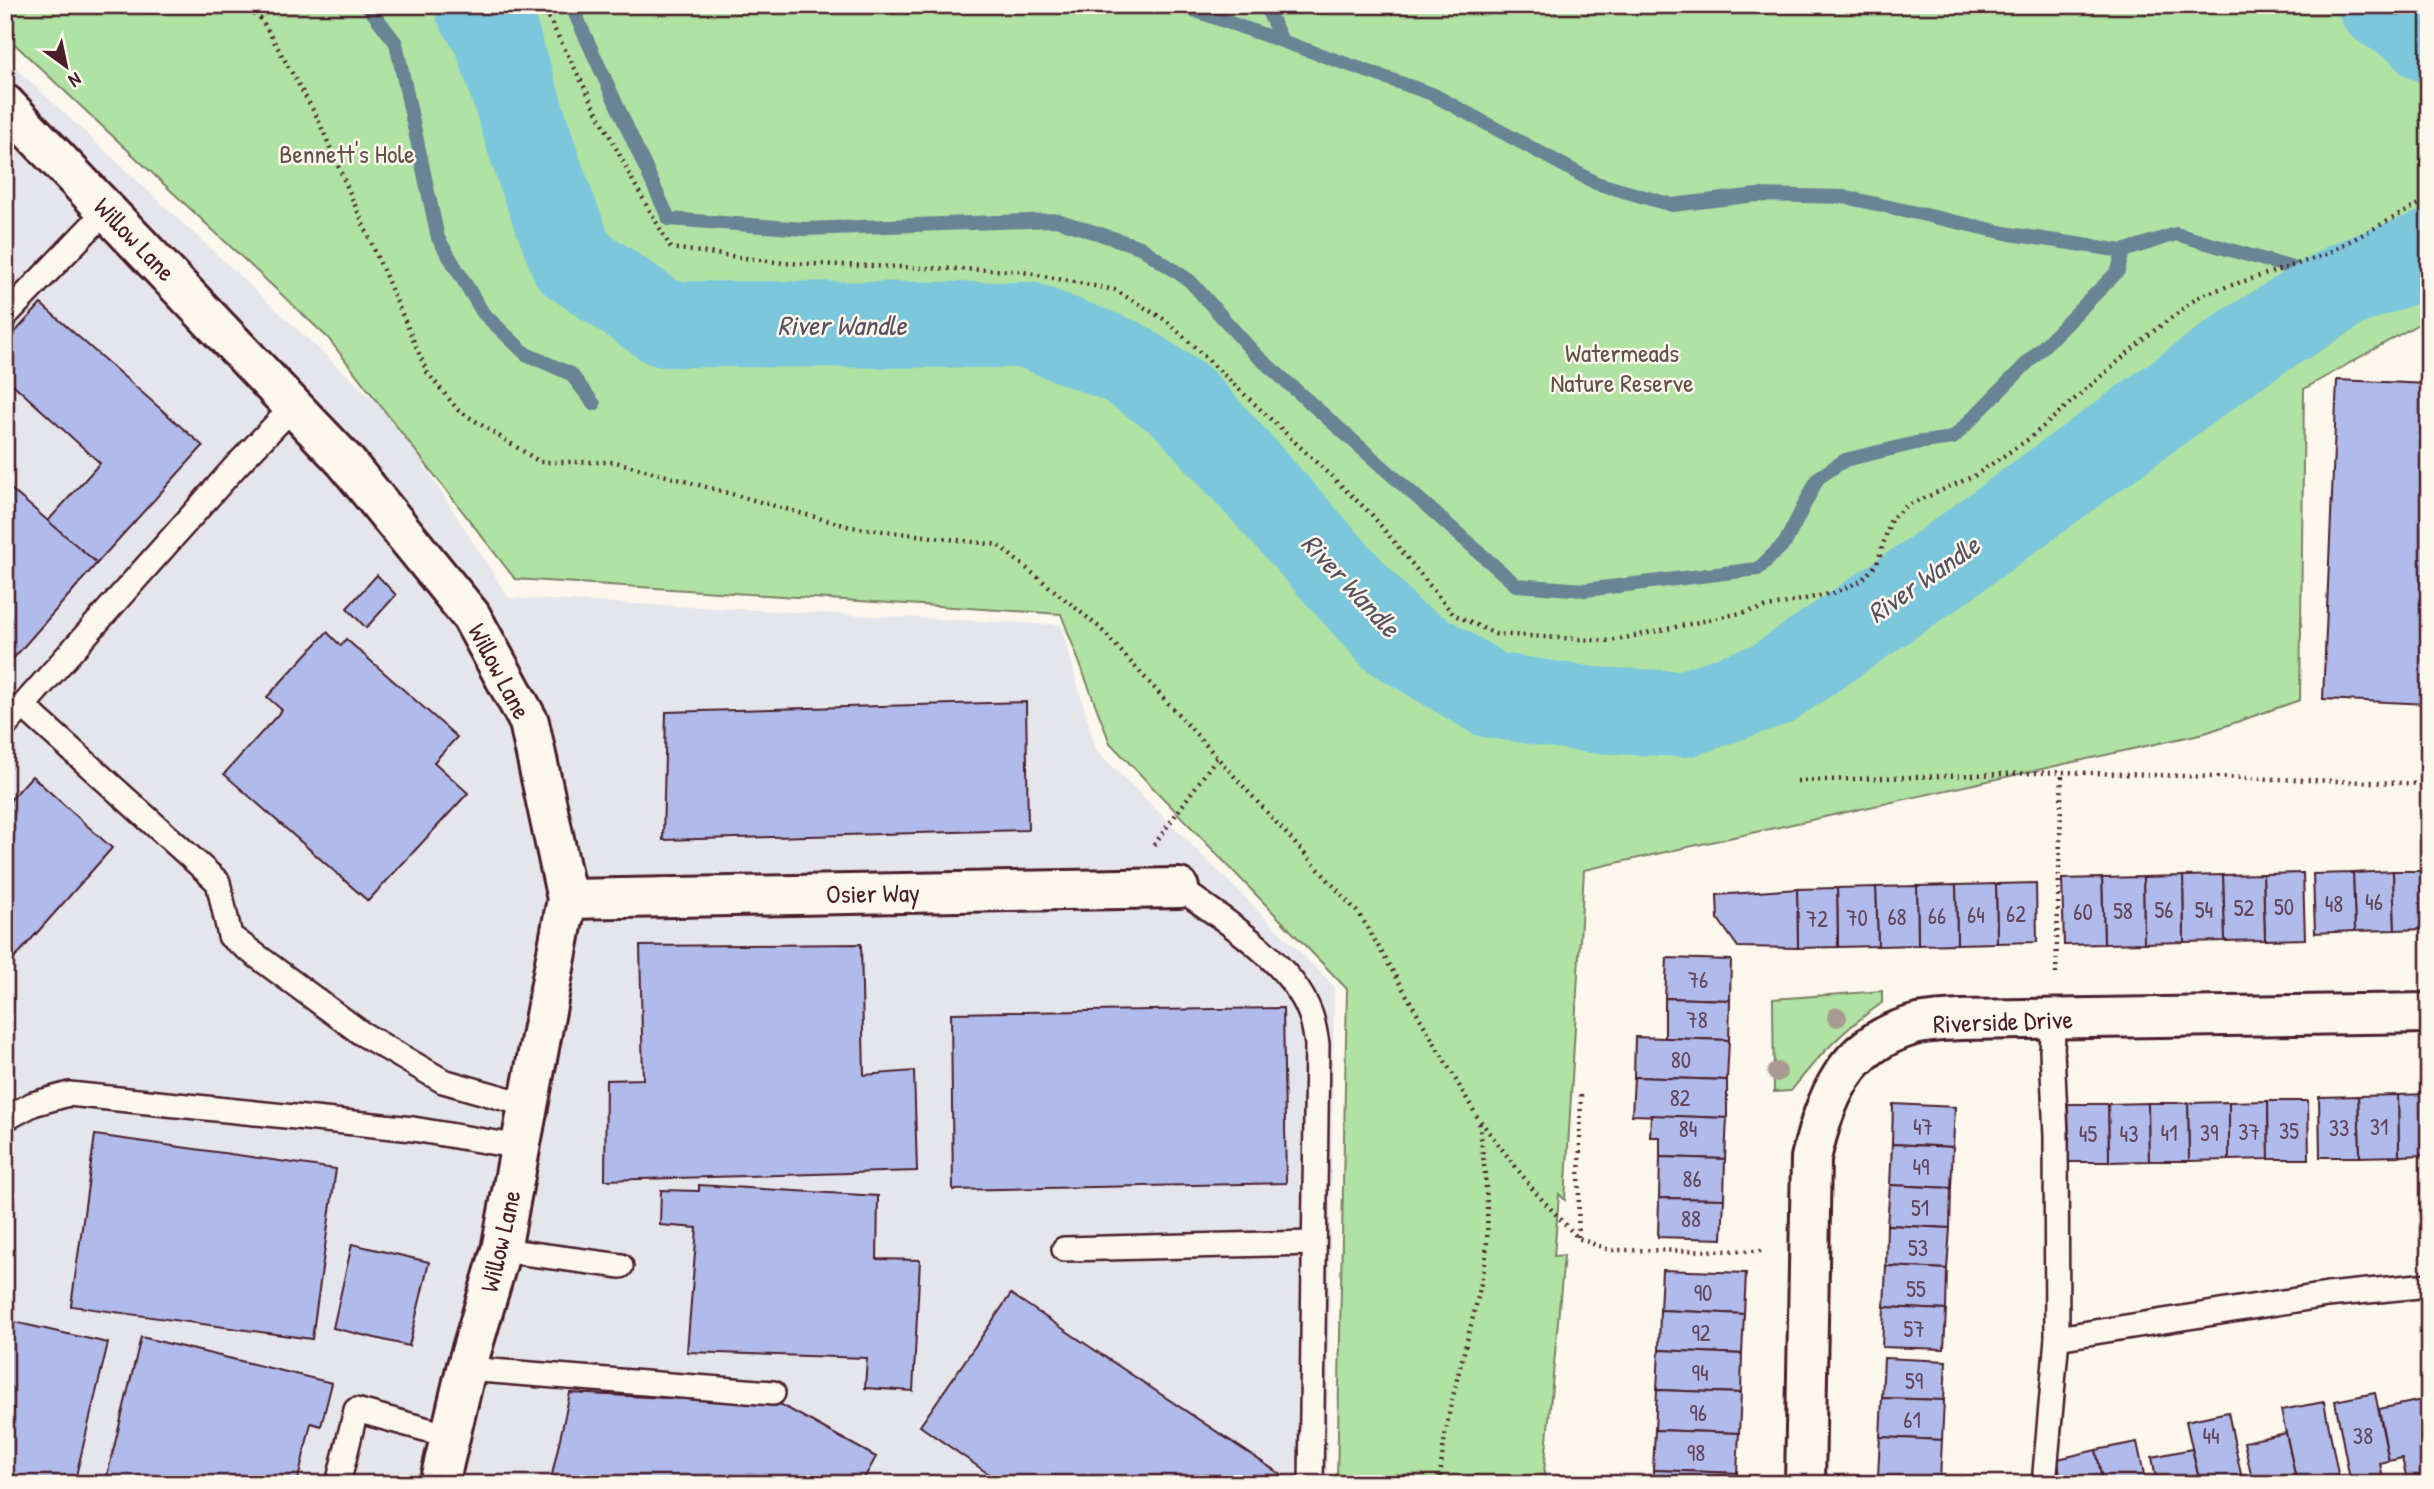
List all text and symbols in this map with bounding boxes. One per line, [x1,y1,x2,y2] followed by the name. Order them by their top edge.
[32,32,102,102] north arrow
[64,67,87,94] text: N
[279,136,415,171] park label: Bennett's Hole
[86,190,184,288] street label: Willow Lane
[778,306,908,344] water label: River Wandle
[1551,335,1693,400] park label: Watermeads Nature Reserve
[1293,525,1410,646] water label: River Wandle
[1859,525,1988,632] water label: River Wandle
[460,617,540,725] street label: Willow Lane
[826,875,920,911] street label: Osier Way
[2365,886,2383,917] house number: 46
[2325,888,2343,919] house number: 48
[2274,891,2294,922] house number: 50
[2234,892,2254,923] house number: 52
[2155,894,2173,925] house number: 56
[2195,894,2213,925] house number: 54
[2113,895,2133,926] house number: 58
[2073,896,2093,927] house number: 60
[2006,898,2026,929] house number: 62
[1967,899,1985,930] house number: 64
[1928,900,1946,931] house number: 66
[1887,901,1907,932] house number: 68
[1846,902,1868,933] house number: 70
[1806,903,1828,934] house number: 72
[1688,964,1708,995] house number: 76
[1933,1001,2073,1041] street label: Riverside Drive
[1686,1004,1708,1035] house number: 78
[1671,1044,1691,1075] house number: 80
[1670,1082,1691,1113] house number: 82
[1913,1111,1933,1142] house number: 47
[2370,1111,2388,1142] house number: 31
[2329,1112,2349,1143] house number: 33
[1679,1113,1697,1144] house number: 84
[2279,1115,2299,1146] house number: 35
[2238,1116,2260,1147] house number: 37
[2161,1117,2177,1148] house number: 41
[2200,1117,2218,1148] house number: 39
[2079,1118,2097,1149] house number: 45
[2120,1118,2138,1149] house number: 43
[1912,1151,1930,1182] house number: 49
[1682,1163,1702,1194] house number: 86
[471,1187,529,1295] street label: Willow Lane
[1911,1192,1929,1223] house number: 51
[1681,1203,1701,1234] house number: 88
[1908,1232,1928,1263] house number: 53
[1906,1273,1926,1304] house number: 55
[1694,1277,1712,1308] house number: 90
[1903,1313,1925,1344] house number: 57
[1691,1317,1711,1348] house number: 92
[1691,1357,1709,1388] house number: 94
[1905,1365,1923,1396] house number: 59
[1689,1397,1707,1428] house number: 96
[1903,1404,1921,1435] house number: 61
[2202,1420,2220,1451] house number: 44
[2353,1420,2373,1451] house number: 38
[1687,1437,1705,1468] house number: 98

